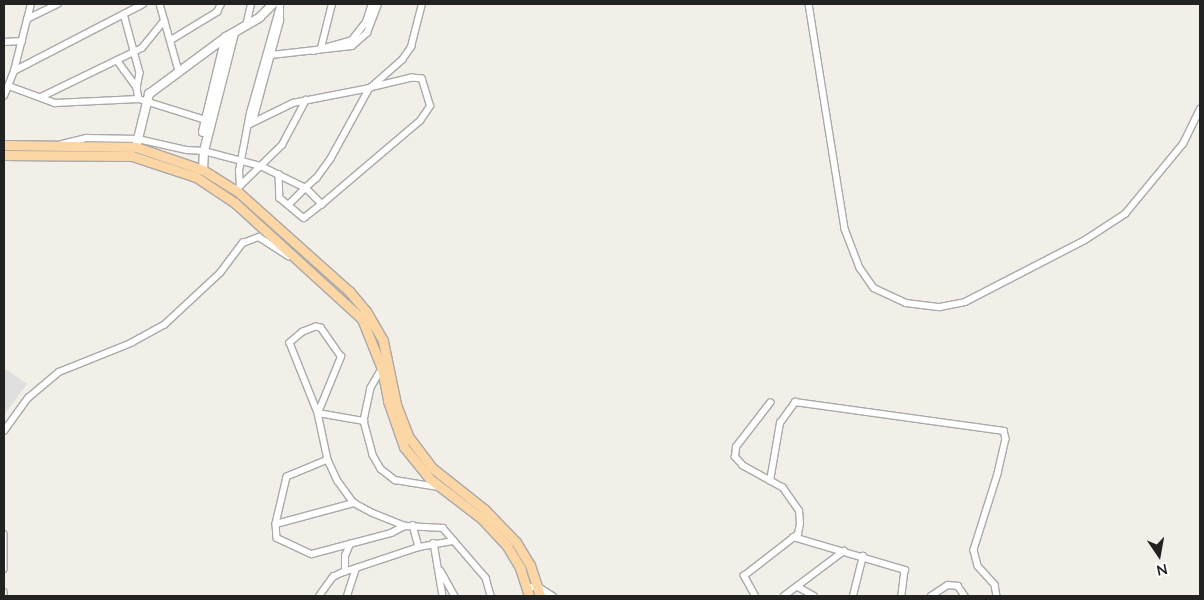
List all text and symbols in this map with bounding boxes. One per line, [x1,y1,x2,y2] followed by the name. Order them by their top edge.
[1134,530,1184,580] north arrow
[1155,561,1169,580] text: N

